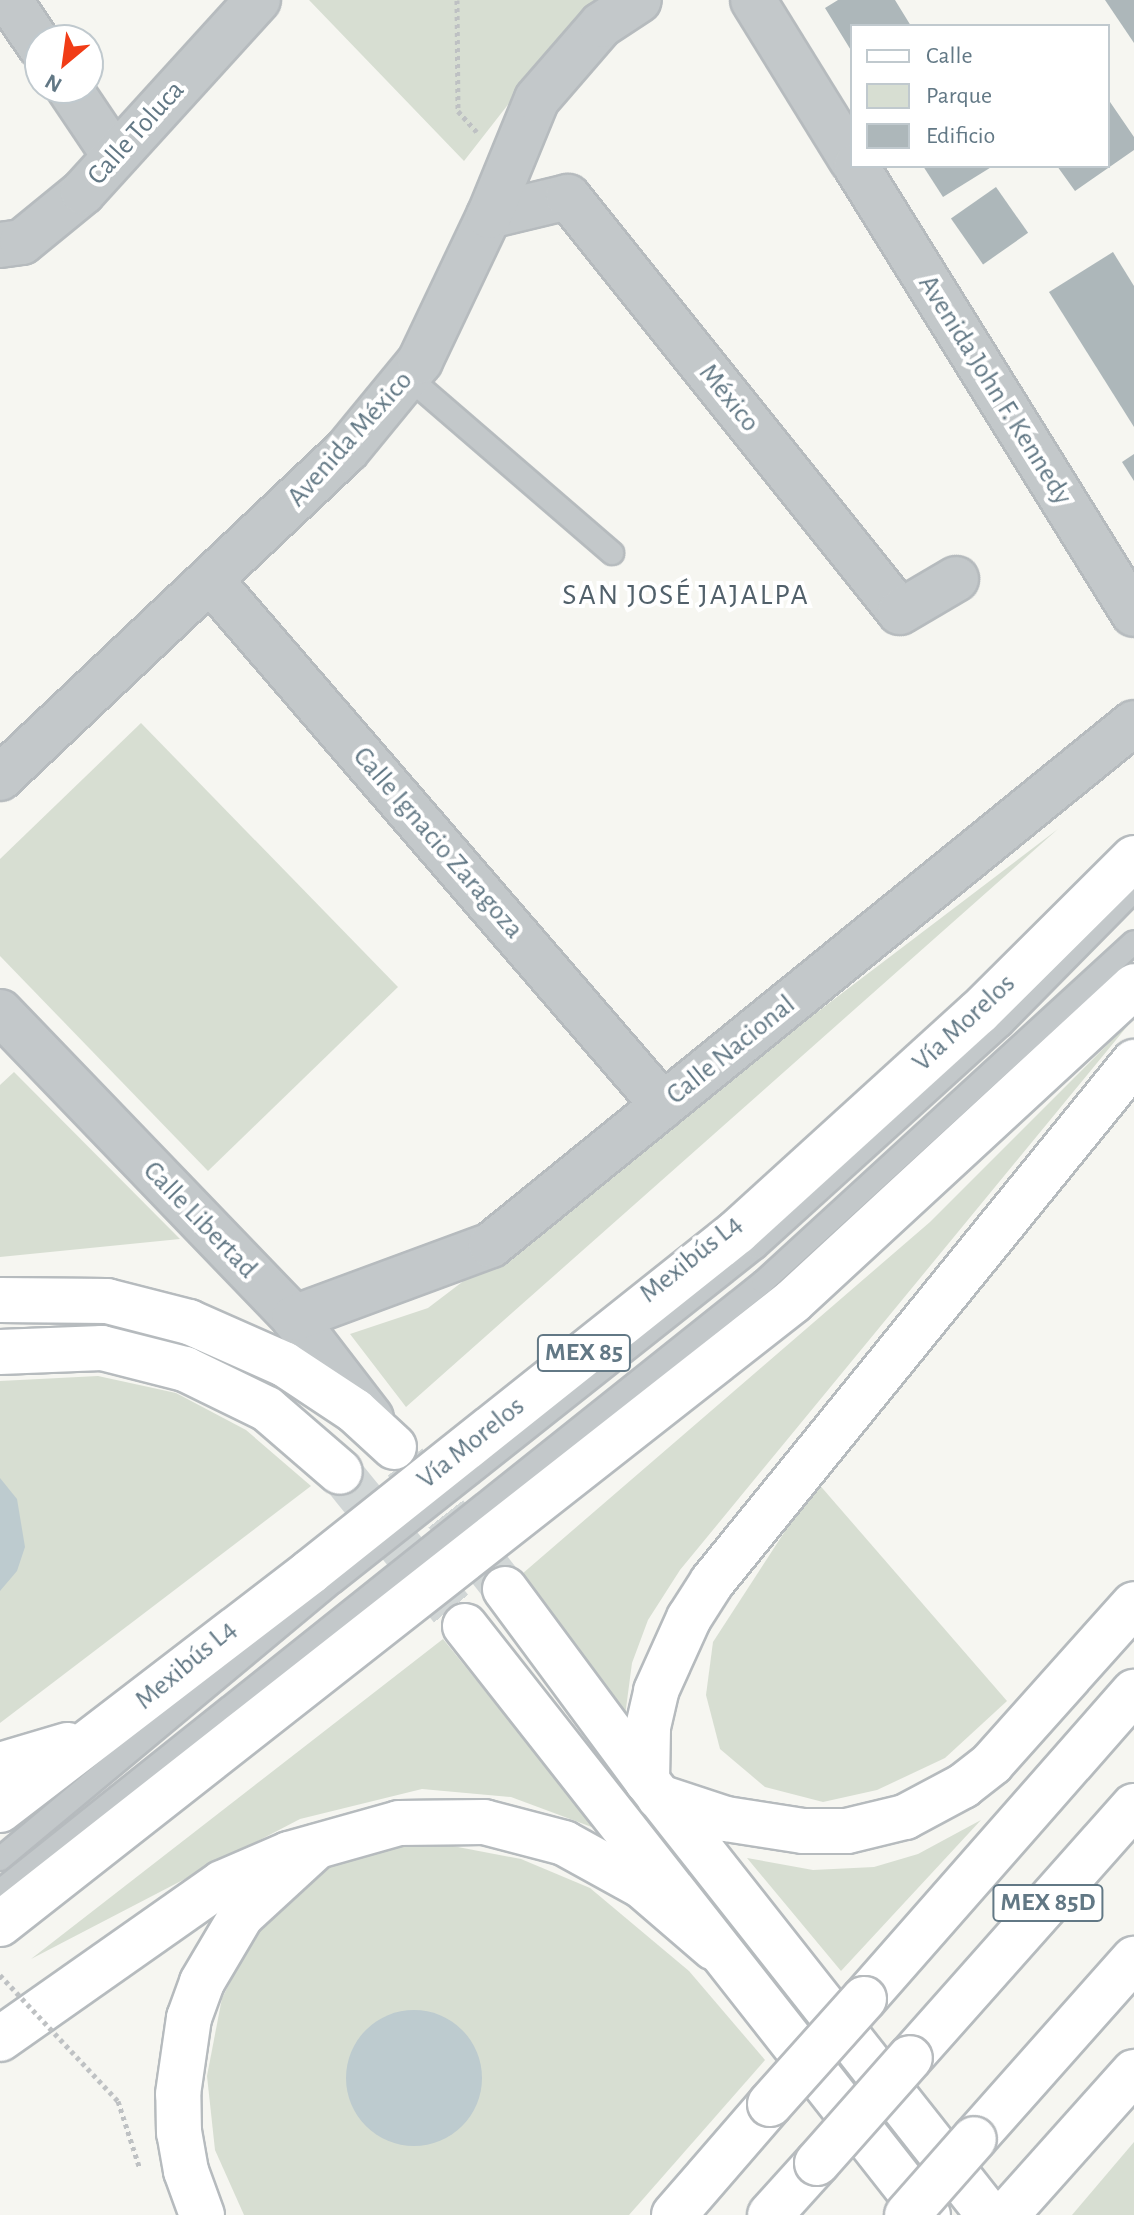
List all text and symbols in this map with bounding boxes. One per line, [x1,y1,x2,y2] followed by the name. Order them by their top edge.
[24,24,104,104] north arrow
[850,24,1110,168] legend
[926,44,973,68] text: Calle
[41,70,65,97] text: N
[80,74,192,192] street label: Calle Toluca
[926,84,992,108] text: Parque
[926,124,995,148] text: Edificio
[911,269,1079,511] street label: Avenida John F. Kennedy
[691,357,767,439] street label: México
[280,364,420,514] street label: Avenida México
[562,577,810,613] district label: SAN JOSÉ JAJALPA
[346,740,530,946] street label: Calle Ignacio Zaragoza
[906,967,1022,1079] street label: Vía Morelos
[660,988,802,1112] street label: Calle Nacional
[136,1154,264,1286] street label: Calle Libertad
[633,1208,749,1310] street label: Mexibús L4
[536,1331,632,1375] road number: MEX 85
[411,1390,531,1496] street label: Vía Morelos
[128,1613,244,1717] street label: Mexibús L4
[992,1881,1104,1925] road number: MEX 85D

